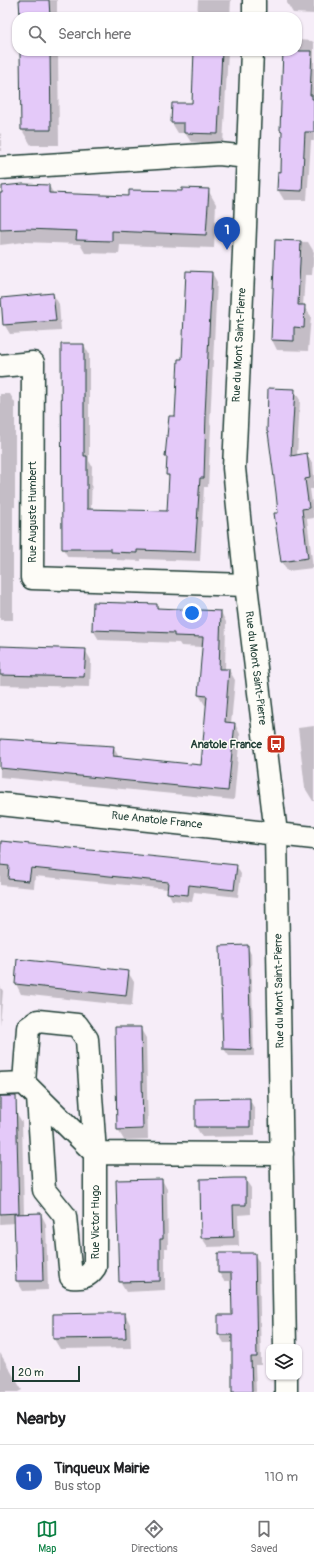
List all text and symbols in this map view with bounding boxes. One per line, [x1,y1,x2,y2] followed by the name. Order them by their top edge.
[12,12,302,56] search box
[26,23,48,45] icon: search
[58,25,131,44] text: Search here
[214,217,240,250] pin: 1
[230,287,249,403] street label: Rue du Mont Saint-Pierre
[26,461,39,563] street label: Rue Auguste Humbert
[182,603,202,623] your location
[243,610,270,726] street label: Rue du Mont Saint-Pierre
[265,733,287,755] bus stop icon: Anatole France
[191,738,263,751] place label: Anatole France
[111,809,204,831] street label: Rue Anatole France
[271,933,286,1048] street label: Rue du Mont Saint-Pierre
[89,1185,102,1259] street label: Rue Victor Hugo
[266,1344,302,1380] map controls
[266,1344,302,1380] button: layers
[12,1364,80,1383] scale bar
[18,1366,44,1379] text: 20 m
[16,1408,65,1429] text: Nearby
[54,1459,149,1478] text: Tinqueux Mairie
[26,1469,32,1485] text: 1
[265,1469,298,1485] text: 110 m
[54,1478,101,1494] text: Bus stop
[36,1518,58,1555] tab: Map
[131,1518,178,1555] tab: Directions
[250,1518,278,1555] tab: Saved

